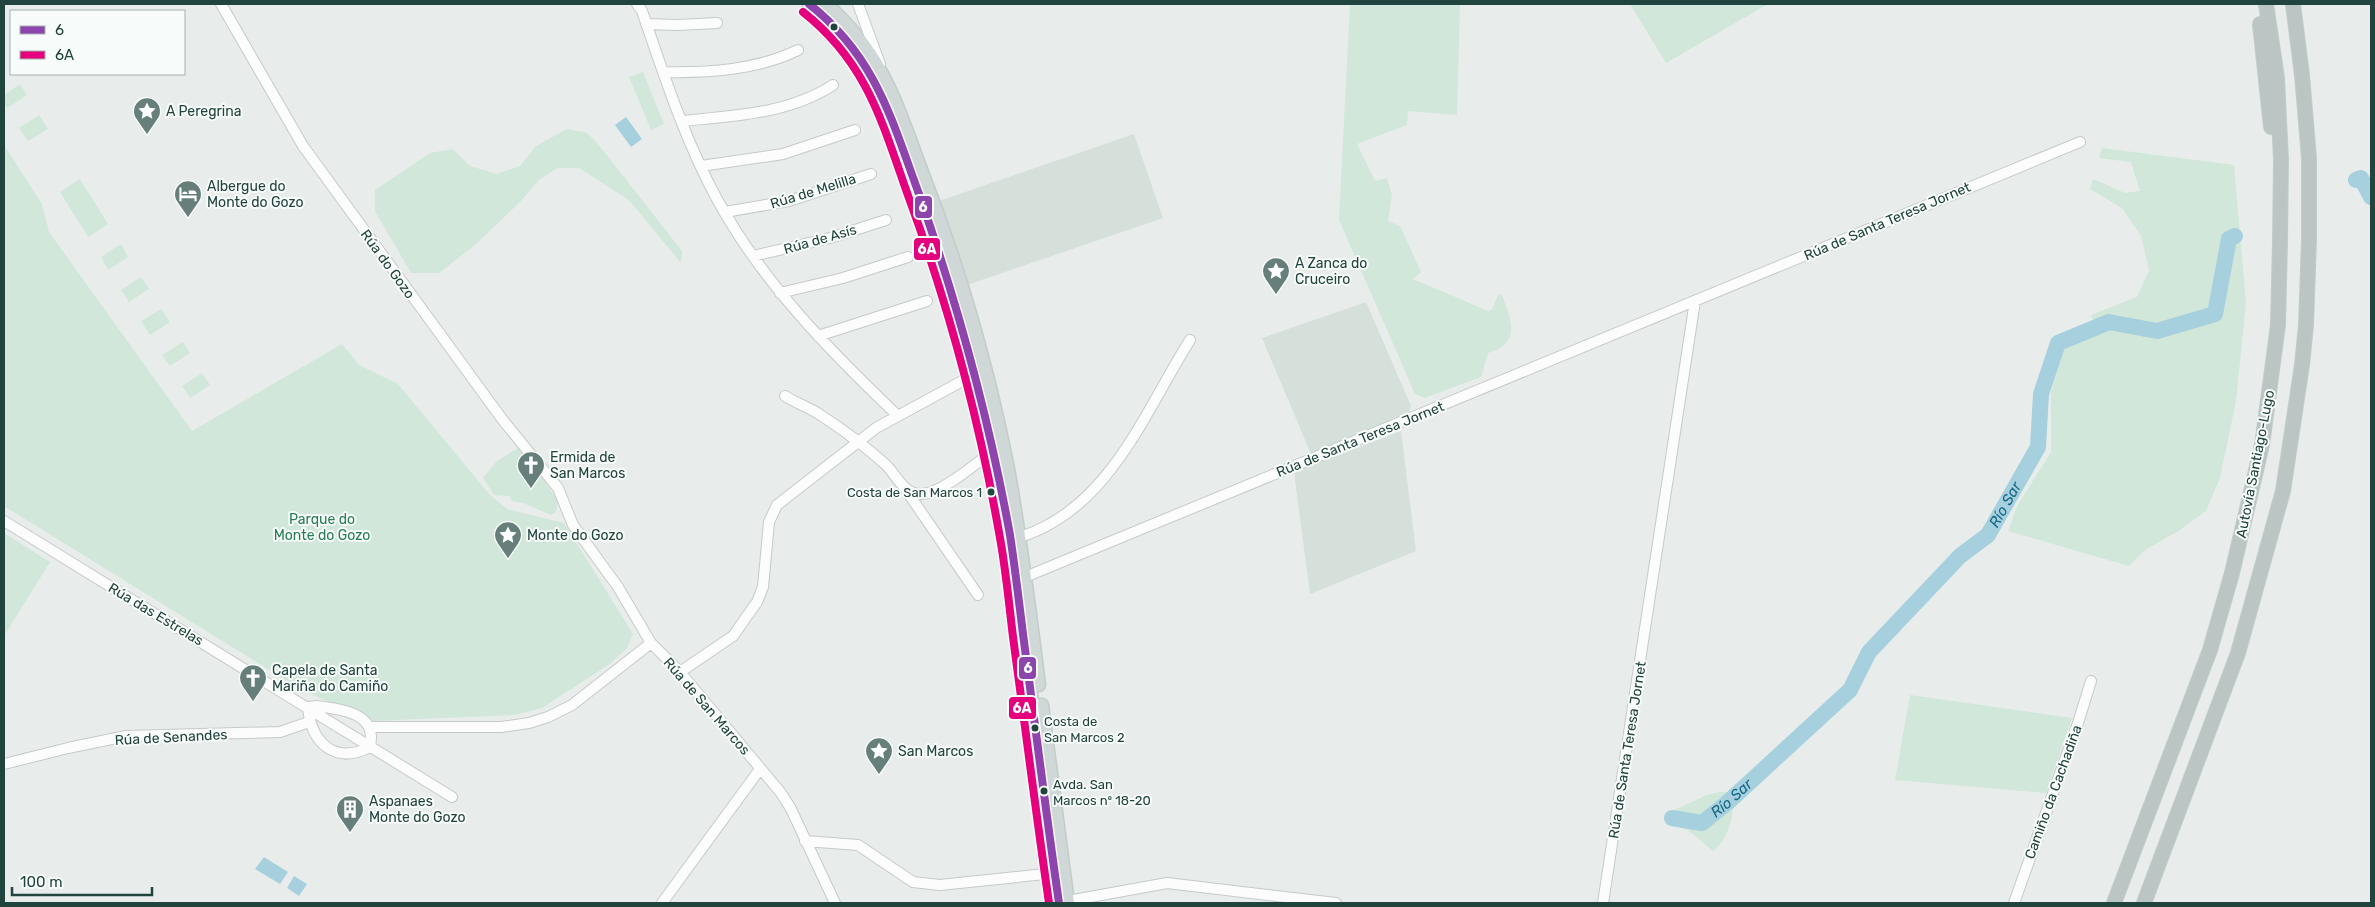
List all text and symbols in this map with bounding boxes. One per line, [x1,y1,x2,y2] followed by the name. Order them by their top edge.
[10,10,185,75] legend
[55,21,64,39] text: 6
[829,22,839,32] unlabelled marker
[55,46,74,64] text: 6A
[132,96,162,135] place icon: A Peregrina
[166,103,241,120] place label: A Peregrina
[768,170,858,213] street label: Rúa de Melilla
[207,178,304,211] place label: Albergue do Monte do Gozo
[1801,178,1974,264] street label: Rúa de Santa Teresa Jornet
[173,179,203,218] hotel icon: Albergue do Monte do Gozo
[914,195,933,219] line badge: 6
[918,199,928,216] text: 6
[782,221,859,258] street label: Rúa de Asís
[357,226,418,302] street label: Rúa do Gozo
[913,237,941,261] line badge: 6A
[917,241,937,258] text: 6A
[1295,255,1367,288] place label: A Zanca do Cruceiro
[1261,256,1291,295] place icon: A Zanca do Cruceiro
[2233,389,2278,539] street label: Autovía Santiago-Lugo
[1274,398,1447,481] street label: Rúa de Santa Teresa Jornet
[550,449,625,482] place label: Ermida de San Marcos
[516,450,546,489] church icon: Ermida de San Marcos
[1985,478,2026,531] water label: Río Sar
[847,485,982,500] place label: Costa de San Marcos 1
[986,487,996,497] marker: Costa de San Marcos 1
[274,511,370,544] park label: Parque do Monte do Gozo
[493,520,523,559] place icon: Monte do Gozo
[527,527,624,544] place label: Monte do Gozo
[105,579,206,649] street label: Rúa das Estrelas
[660,654,754,759] street label: Rúa de San Marcos
[1018,656,1037,680] line badge: 6
[1023,660,1033,677] text: 6
[1605,660,1650,840] street label: Rúa de Santa Teresa Jornet
[272,662,388,695] place label: Capela de Santa Mariña do Camiño
[238,663,268,702] church icon: Capela de Santa Mariña do Camiño
[1008,696,1037,720] line badge: 6A
[1012,700,1032,717] text: 6A
[1044,714,1125,745] place label: Costa de San Marcos 2
[1030,723,1040,733] marker: Costa de San Marcos 2
[2021,723,2086,861] street label: Camiño da Cachadiña
[114,726,228,749] street label: Rúa de Senandes
[864,736,894,775] place icon: San Marcos
[898,743,973,760] place label: San Marcos
[1707,774,1757,821] water label: Río Sar
[1053,777,1151,808] place label: Avda. San Marcos nº 18-20
[1039,786,1049,796] marker: Avda. San Marcos nº 18-20
[369,793,466,826] place label: Aspanaes Monte do Gozo
[335,794,365,833] building icon: Aspanaes Monte do Gozo
[12,864,152,896] scale bar
[20,873,62,891] text: 100 m

